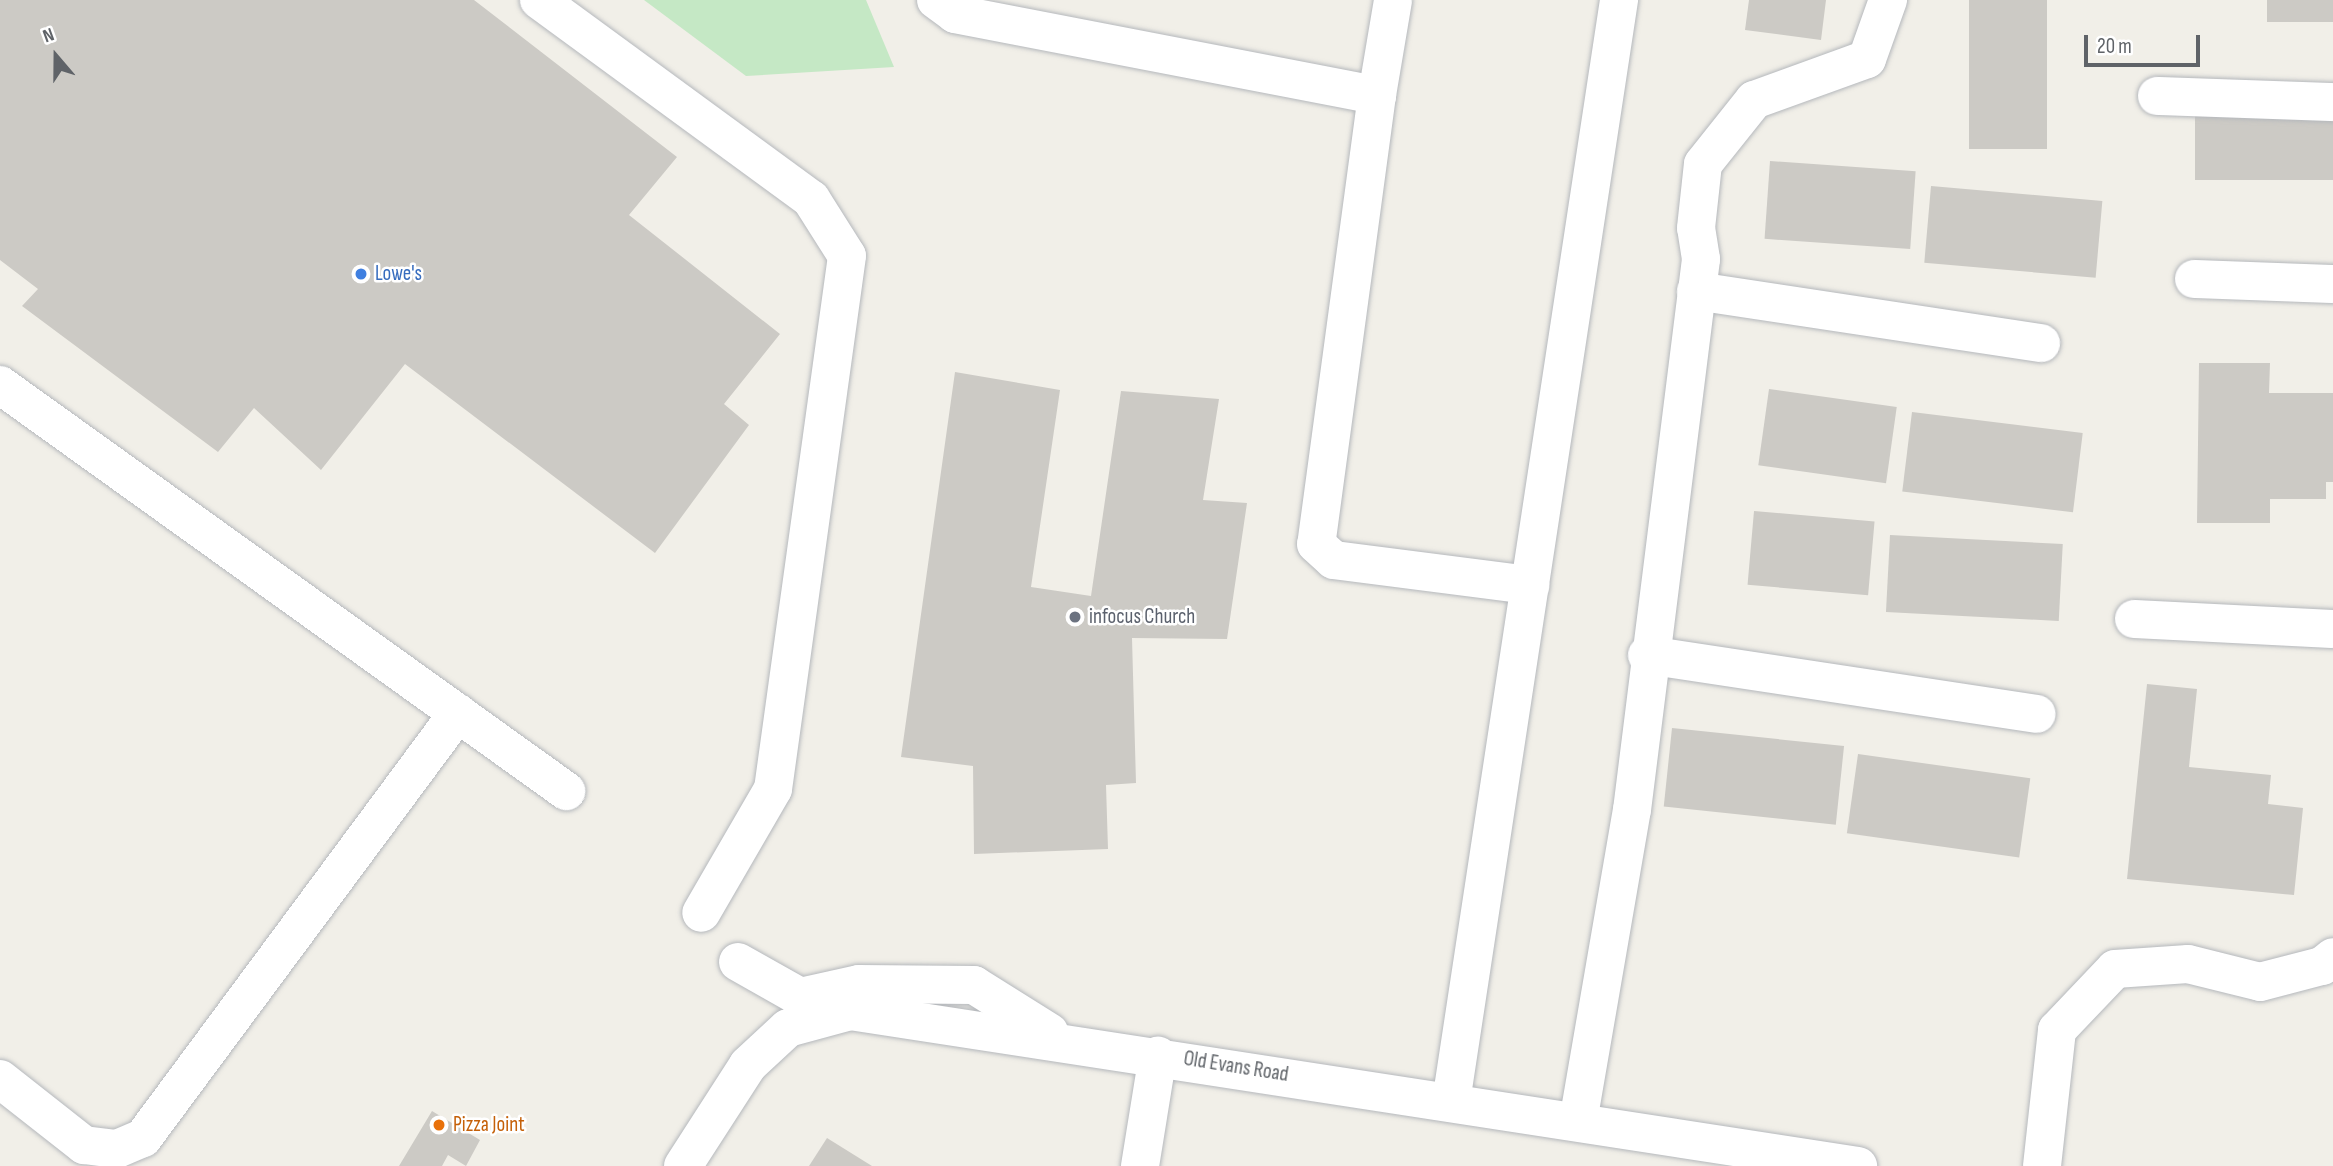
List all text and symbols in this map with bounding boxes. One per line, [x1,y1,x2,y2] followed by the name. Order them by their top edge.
[21,21,91,91] north arrow
[2088,21,2204,65] scale bar
[40,23,57,48] text: N
[2097,34,2132,59] text: 20 m
[375,261,422,287] place label: Lowe's
[353,266,369,282] marker: Lowe's
[1089,604,1195,630] place label: infocus Church
[1067,609,1083,625] marker: infocus Church
[1182,1046,1290,1088] street label: Old Evans Road
[453,1112,525,1138] place label: Pizza Joint
[431,1117,447,1133] marker: Pizza Joint

